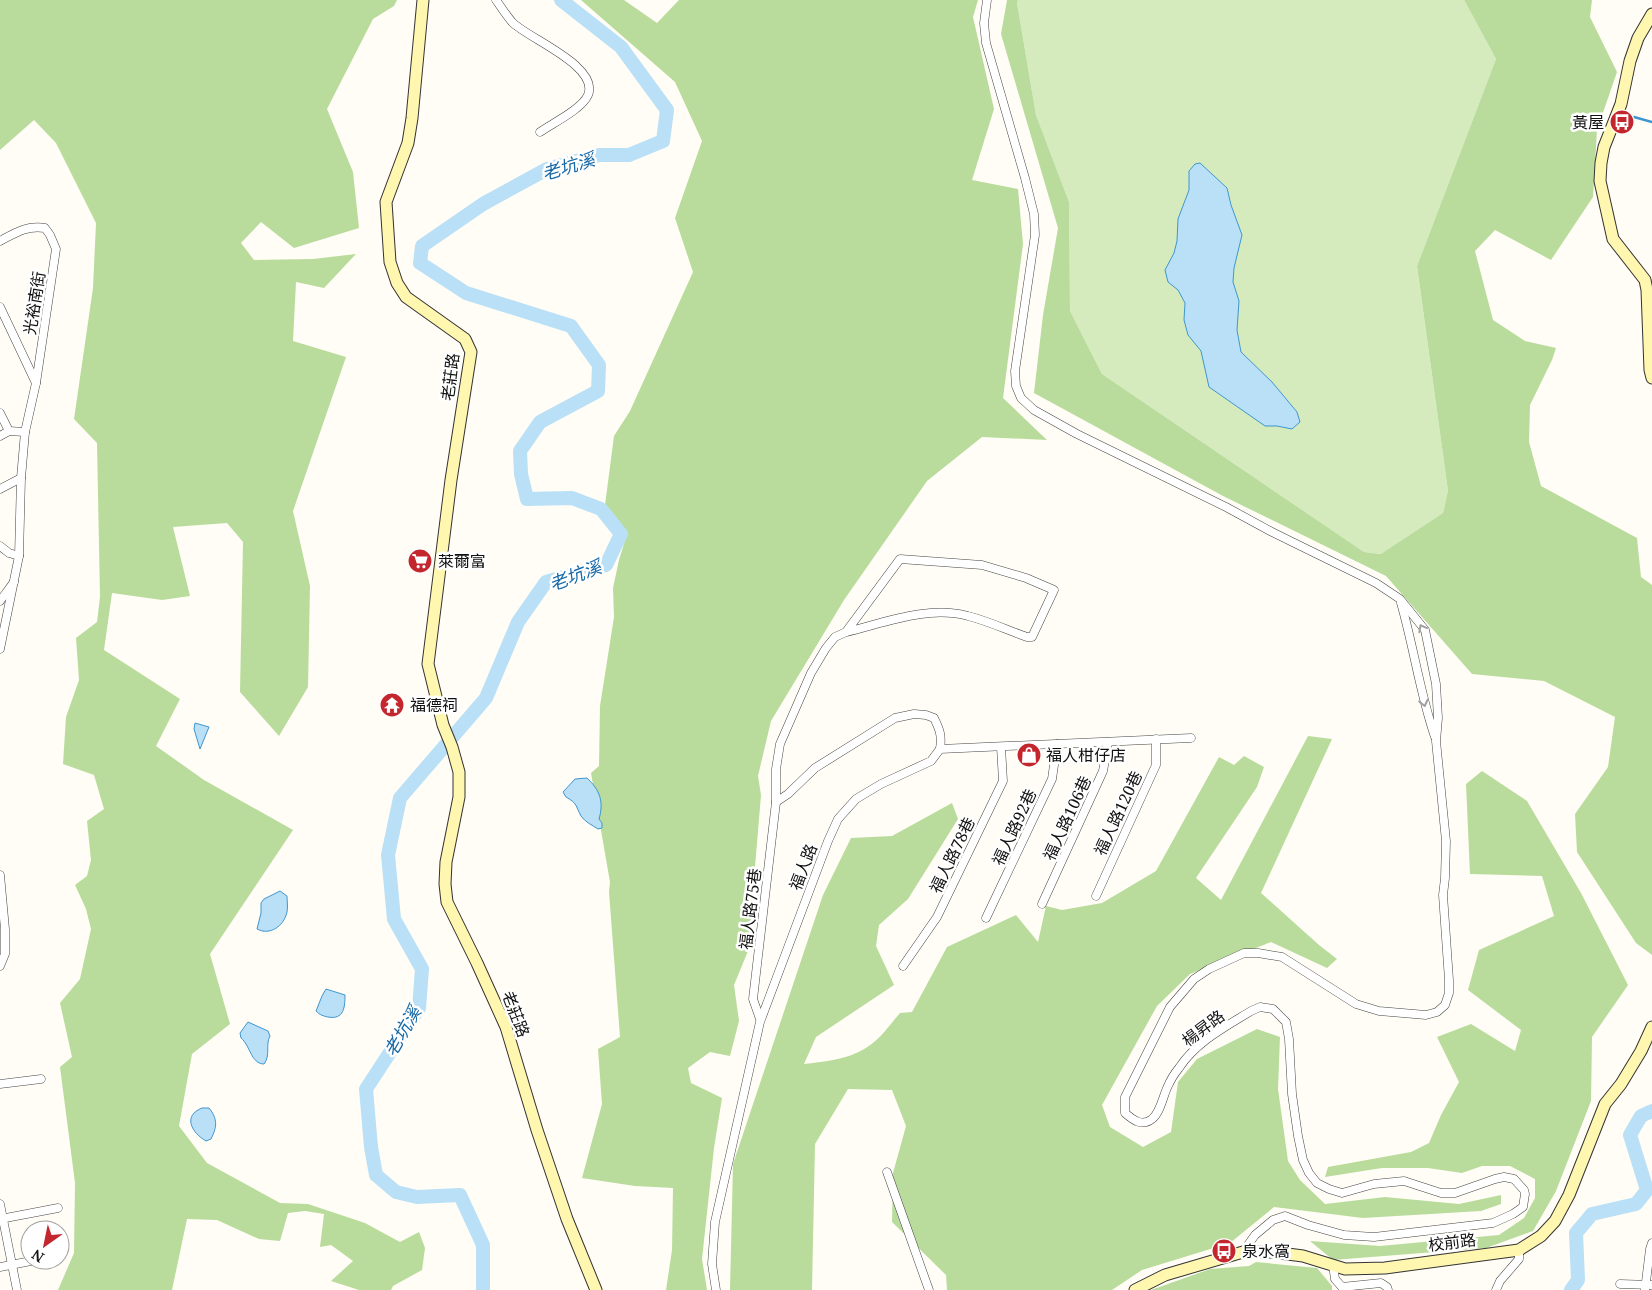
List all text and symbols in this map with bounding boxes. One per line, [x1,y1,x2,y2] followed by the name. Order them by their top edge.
[1609,109,1635,135] bus stop icon: 黃屋
[1572,111,1604,133] place label: 黃屋
[539,146,600,185] water label: 老坑溪
[18,270,50,336] street label: 光裕南街
[436,352,464,402] street label: 老莊路
[407,548,433,574] supermarket icon: 萊爾富
[438,550,486,572] place label: 萊爾富
[545,553,607,596] water label: 老坑溪
[1418,625,1428,634] one-way arrow
[379,692,405,718] temple icon: 福德祠
[410,694,458,716] place label: 福德祠
[1418,699,1429,707] one-way arrow
[1016,742,1042,768] shop icon: 福人柑仔店
[1046,744,1126,766] place label: 福人柑仔店
[1089,767,1147,859] street label: 福人路120巷
[1038,772,1096,864] street label: 福人路106巷
[987,785,1041,869] street label: 福人路92巷
[924,813,980,897] street label: 福人路78巷
[784,841,822,893] street label: 福人路
[734,867,766,951] street label: 福人路75巷
[497,988,535,1040] street label: 老莊路
[378,999,427,1060] water label: 老坑溪
[1177,1005,1229,1051] street label: 楊昇路
[20,1220,70,1270] north arrow
[1427,1228,1477,1256] street label: 校前路
[1211,1238,1237,1264] bus stop icon: 泉水窩
[1242,1240,1290,1262] place label: 泉水窩
[28,1245,47,1267] text: N

